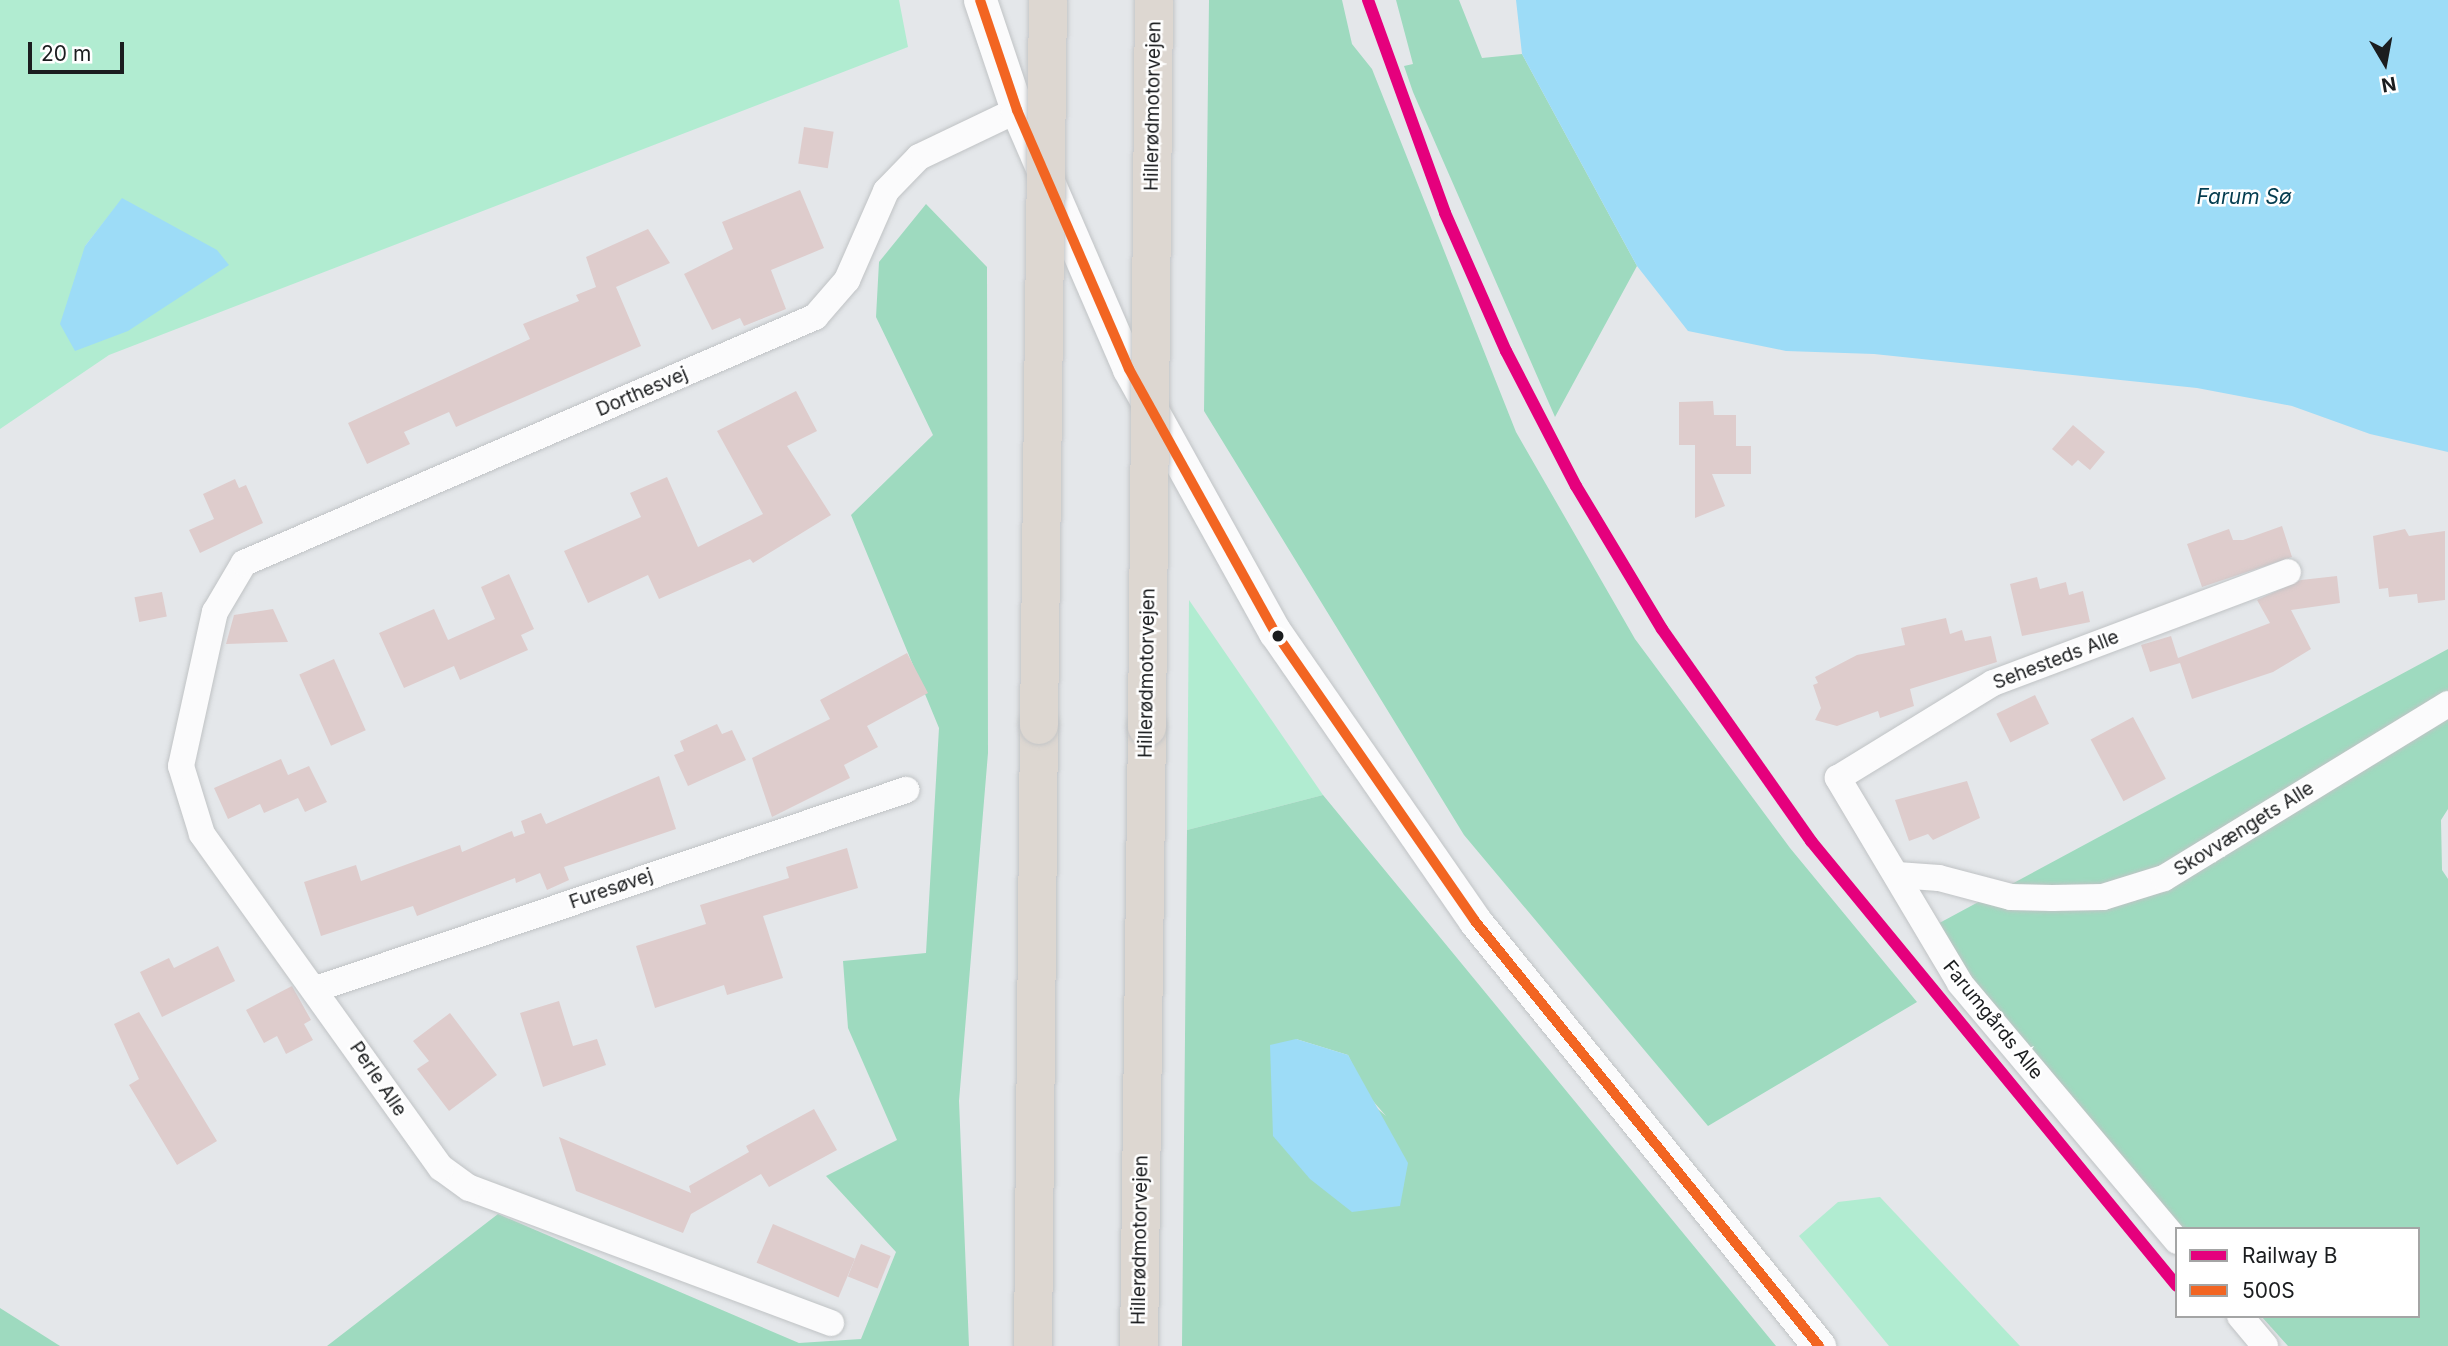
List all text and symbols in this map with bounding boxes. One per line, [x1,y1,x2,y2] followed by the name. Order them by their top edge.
[1140,21,1166,191] street label: Hillerødmotorvejen
[32,28,128,72] scale bar
[2350,28,2420,98] north arrow
[41,41,91,66] text: 20 m
[2380,72,2398,97] text: N
[2196,184,2292,210] water label: Farum Sø
[593,363,691,421] street label: Dorthesvej
[1134,588,1160,758] street label: Hillerødmotorvejen
[1990,626,2122,694] street label: Sehesteds Alle
[1271,629,1285,643] unlabelled marker
[2170,777,2318,881] street label: Skovvængets Alle
[566,864,656,914] street label: Furesøvej
[1938,956,2048,1084] street label: Farumgårds Alle
[345,1037,411,1121] street label: Perle Alle
[1127,1155,1153,1325] street label: Hillerødmotorvejen
[2175,1227,2420,1318] legend
[2242,1243,2338,1268] text: Railway B
[2242,1278,2295,1303] text: 500S

